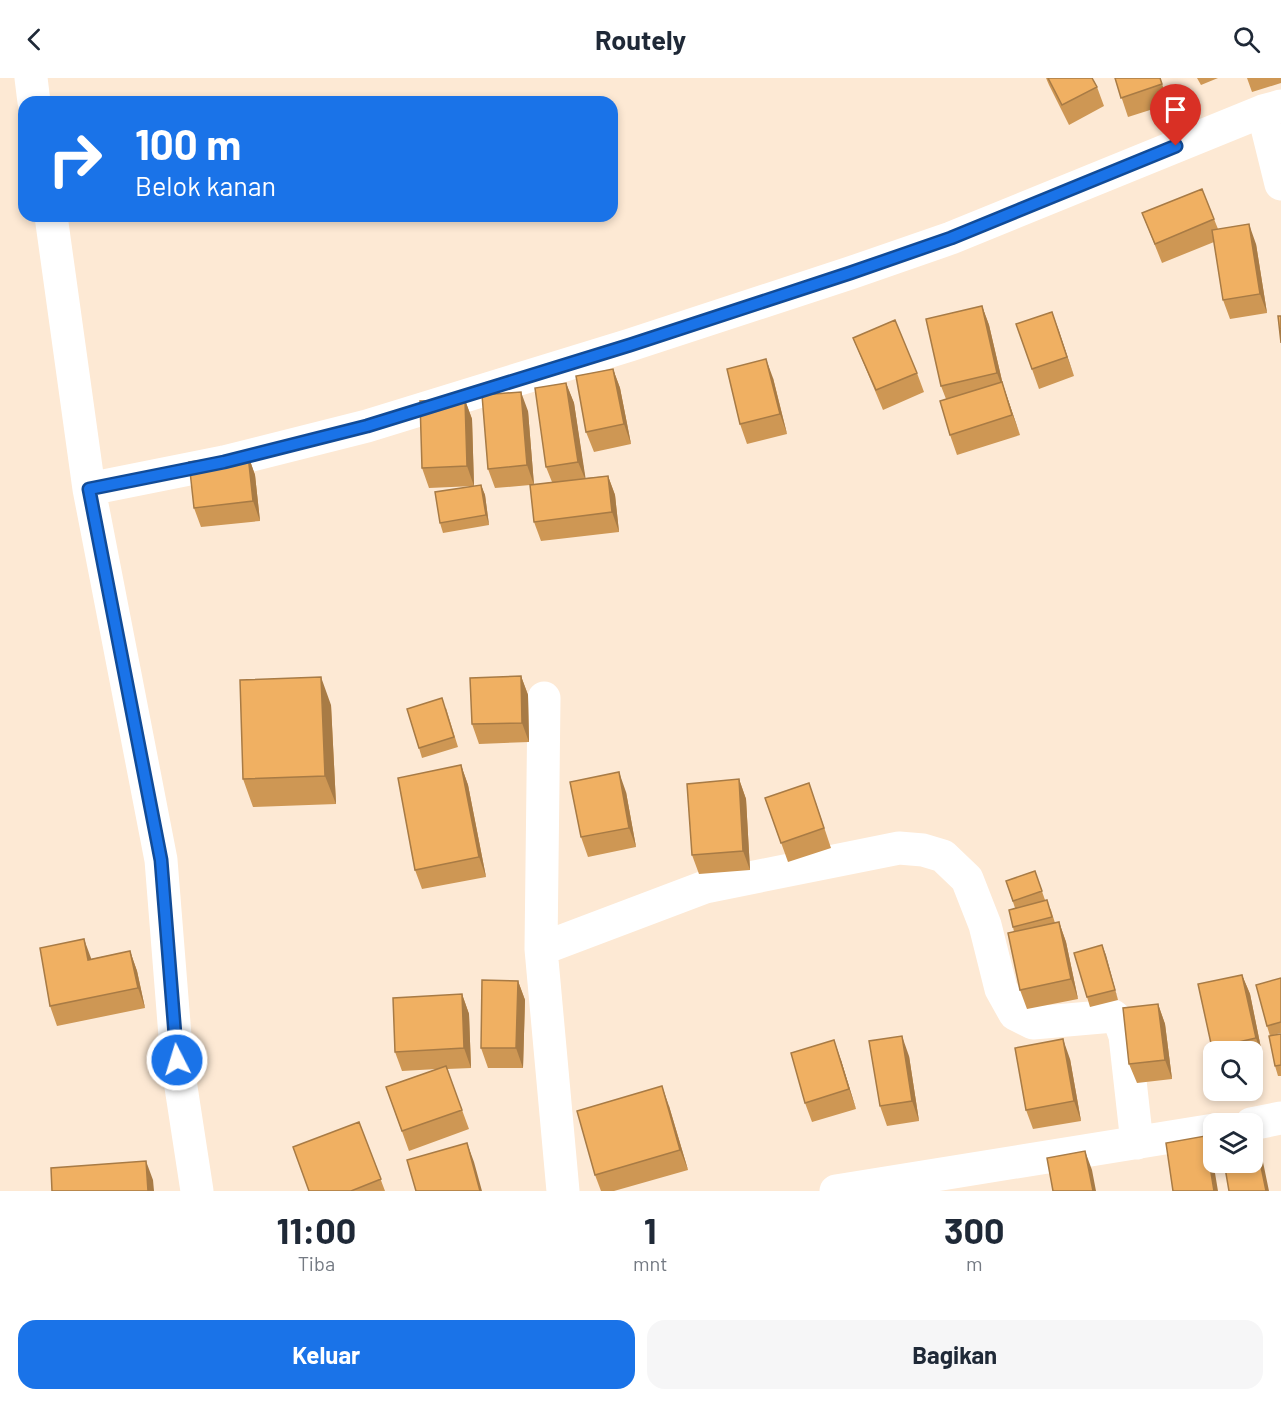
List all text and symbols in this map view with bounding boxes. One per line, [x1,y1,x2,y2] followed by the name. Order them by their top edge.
[18,23,51,56] icon: back
[595,23,686,55] text: Routely
[1230,23,1263,56] icon: search
[1150,84,1201,146] pin
[1159,93,1192,126] icon: arrive
[135,118,241,168] text: 100 m
[36,120,114,198] icon: right
[135,169,276,201] text: Belok kanan
[145,1028,209,1092] position arrow
[1203,1041,1263,1173] map controls
[1203,1041,1263,1101] button: search
[1203,1113,1263,1173] button: layers
[277,1208,356,1251] text: 11:00
[644,1208,657,1251] text: 1
[944,1208,1004,1251] text: 300
[298,1251,335,1275] text: Tiba
[633,1251,668,1275] text: mnt
[966,1251,983,1275] text: m
[18,1320,635,1389] button: Keluar
[647,1320,1263,1389] button: Bagikan

